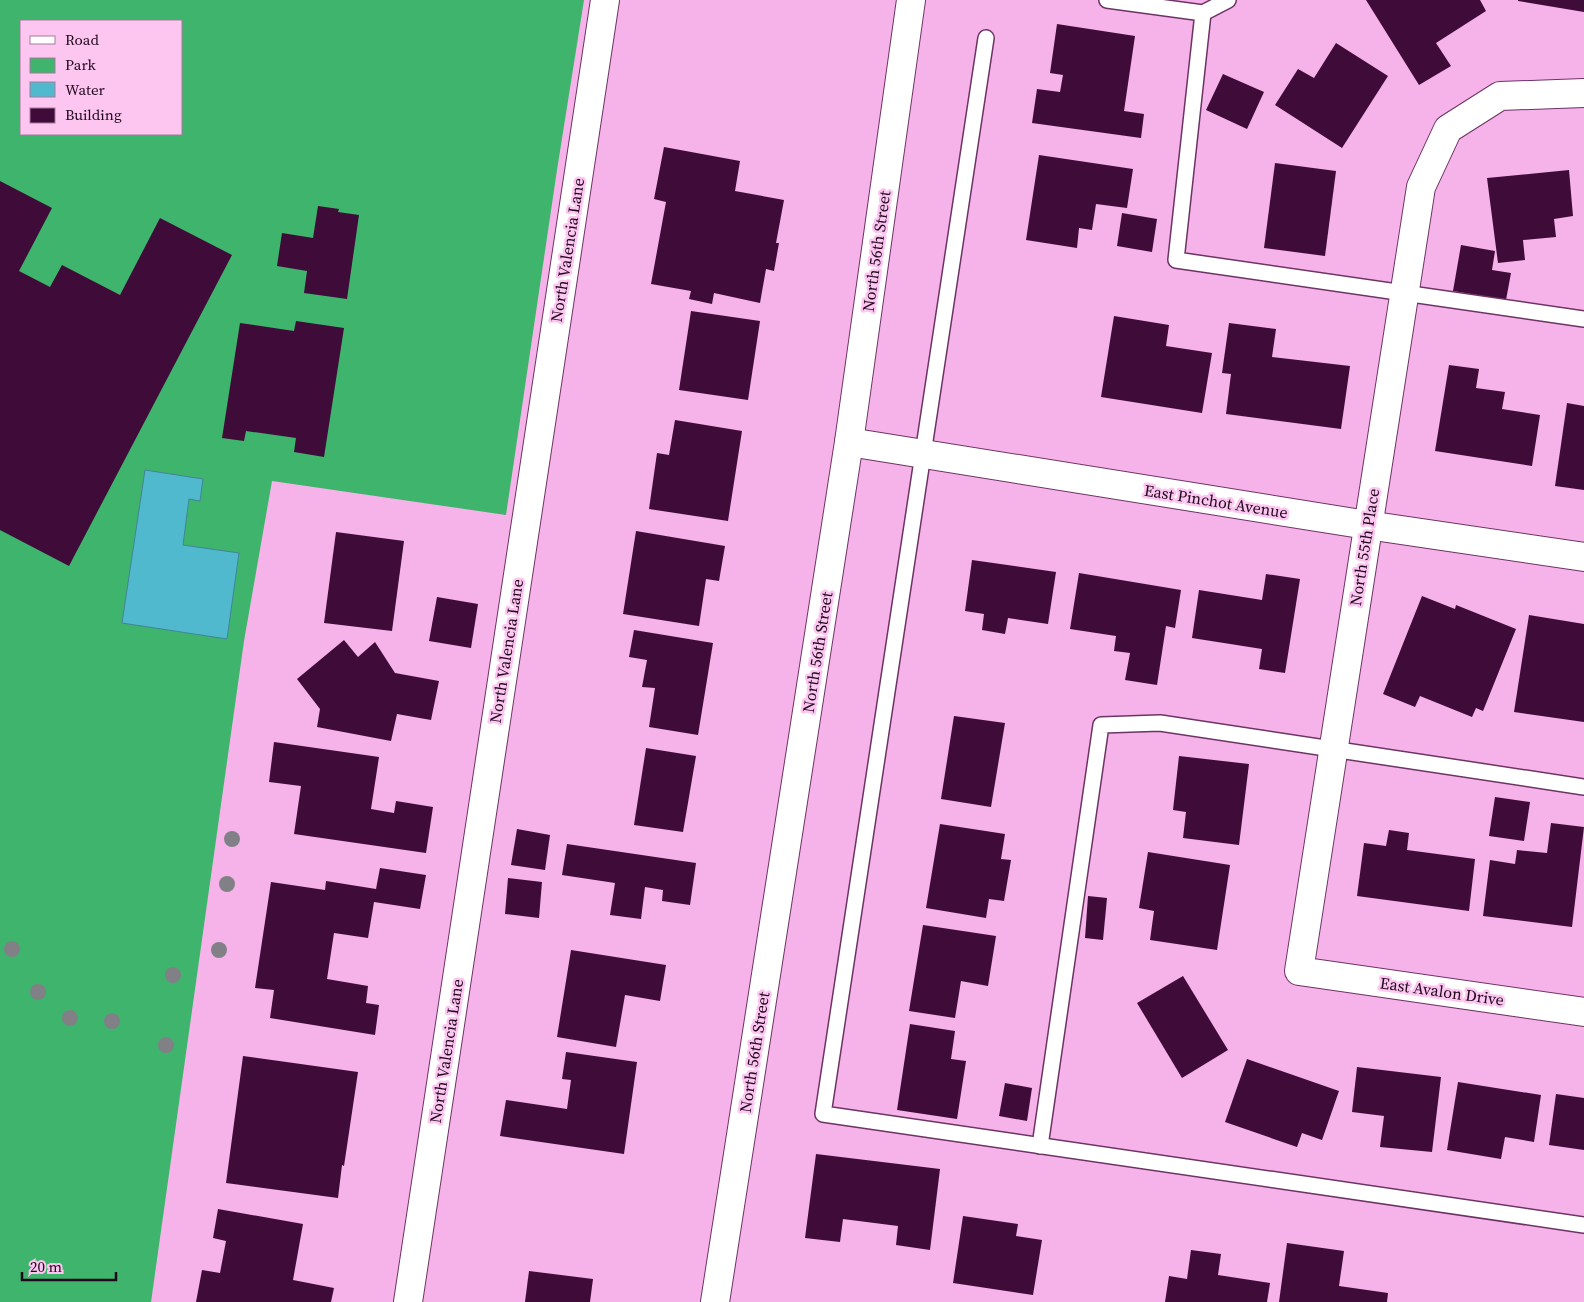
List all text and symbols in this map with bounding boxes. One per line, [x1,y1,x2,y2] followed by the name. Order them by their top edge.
[20,20,182,135] legend
[65,29,99,50] text: Road
[65,54,97,75] text: Park
[65,79,106,100] text: Water
[65,104,122,125] text: Building
[545,176,589,324] street label: North Valencia Lane
[857,188,895,313] street label: North 56th Street
[1143,479,1289,523] street label: East Pinchot Avenue
[1344,487,1384,607] street label: North 55th Place
[484,577,528,725] street label: North Valencia Lane
[797,589,838,714] street label: North 56th Street
[1379,971,1505,1011] street label: East Avalon Drive
[424,977,468,1125] street label: North Valencia Lane
[734,989,775,1114] street label: North 56th Street
[22,1250,116,1282] scale bar
[30,1256,62,1277] text: 20 m

